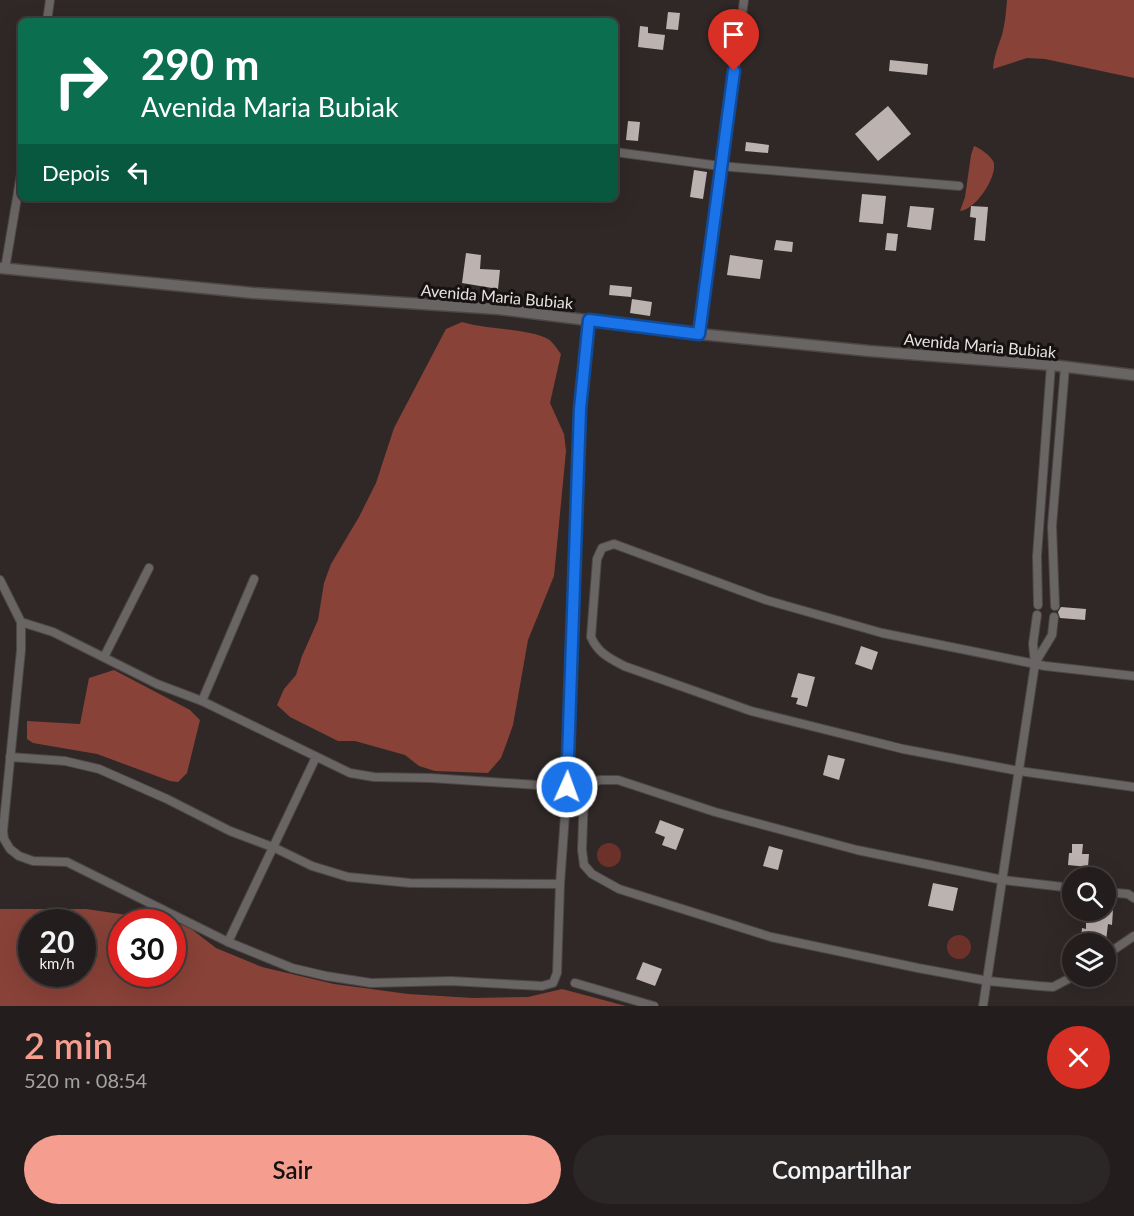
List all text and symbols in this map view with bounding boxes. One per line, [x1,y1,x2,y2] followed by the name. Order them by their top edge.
[708,9,759,71] pin
[717,18,750,51] icon: arrive
[141,39,259,89] text: 290 m
[42,42,120,120] icon: right
[141,90,399,123] text: Avenida Maria Bubiak
[122,156,155,189] icon: left
[42,159,110,186] text: Depois
[420,280,575,312] street label: Avenida Maria Bubiak
[903,329,1058,361] street label: Avenida Maria Bubiak
[535,755,599,819] position arrow
[1062,867,1116,987] map controls
[1062,867,1116,921] button: search
[108,909,186,987] speed limit sign: 30
[40,923,74,959] text: 20
[1062,933,1116,987] button: layers
[39,954,75,972] text: km/h
[24,1023,113,1067] text: 2 min
[1047,1026,1110,1089] button: close
[24,1068,147,1092] text: 520 m · 08:54
[24,1135,561,1204] button: Sair
[573,1135,1110,1204] button: Compartilhar

